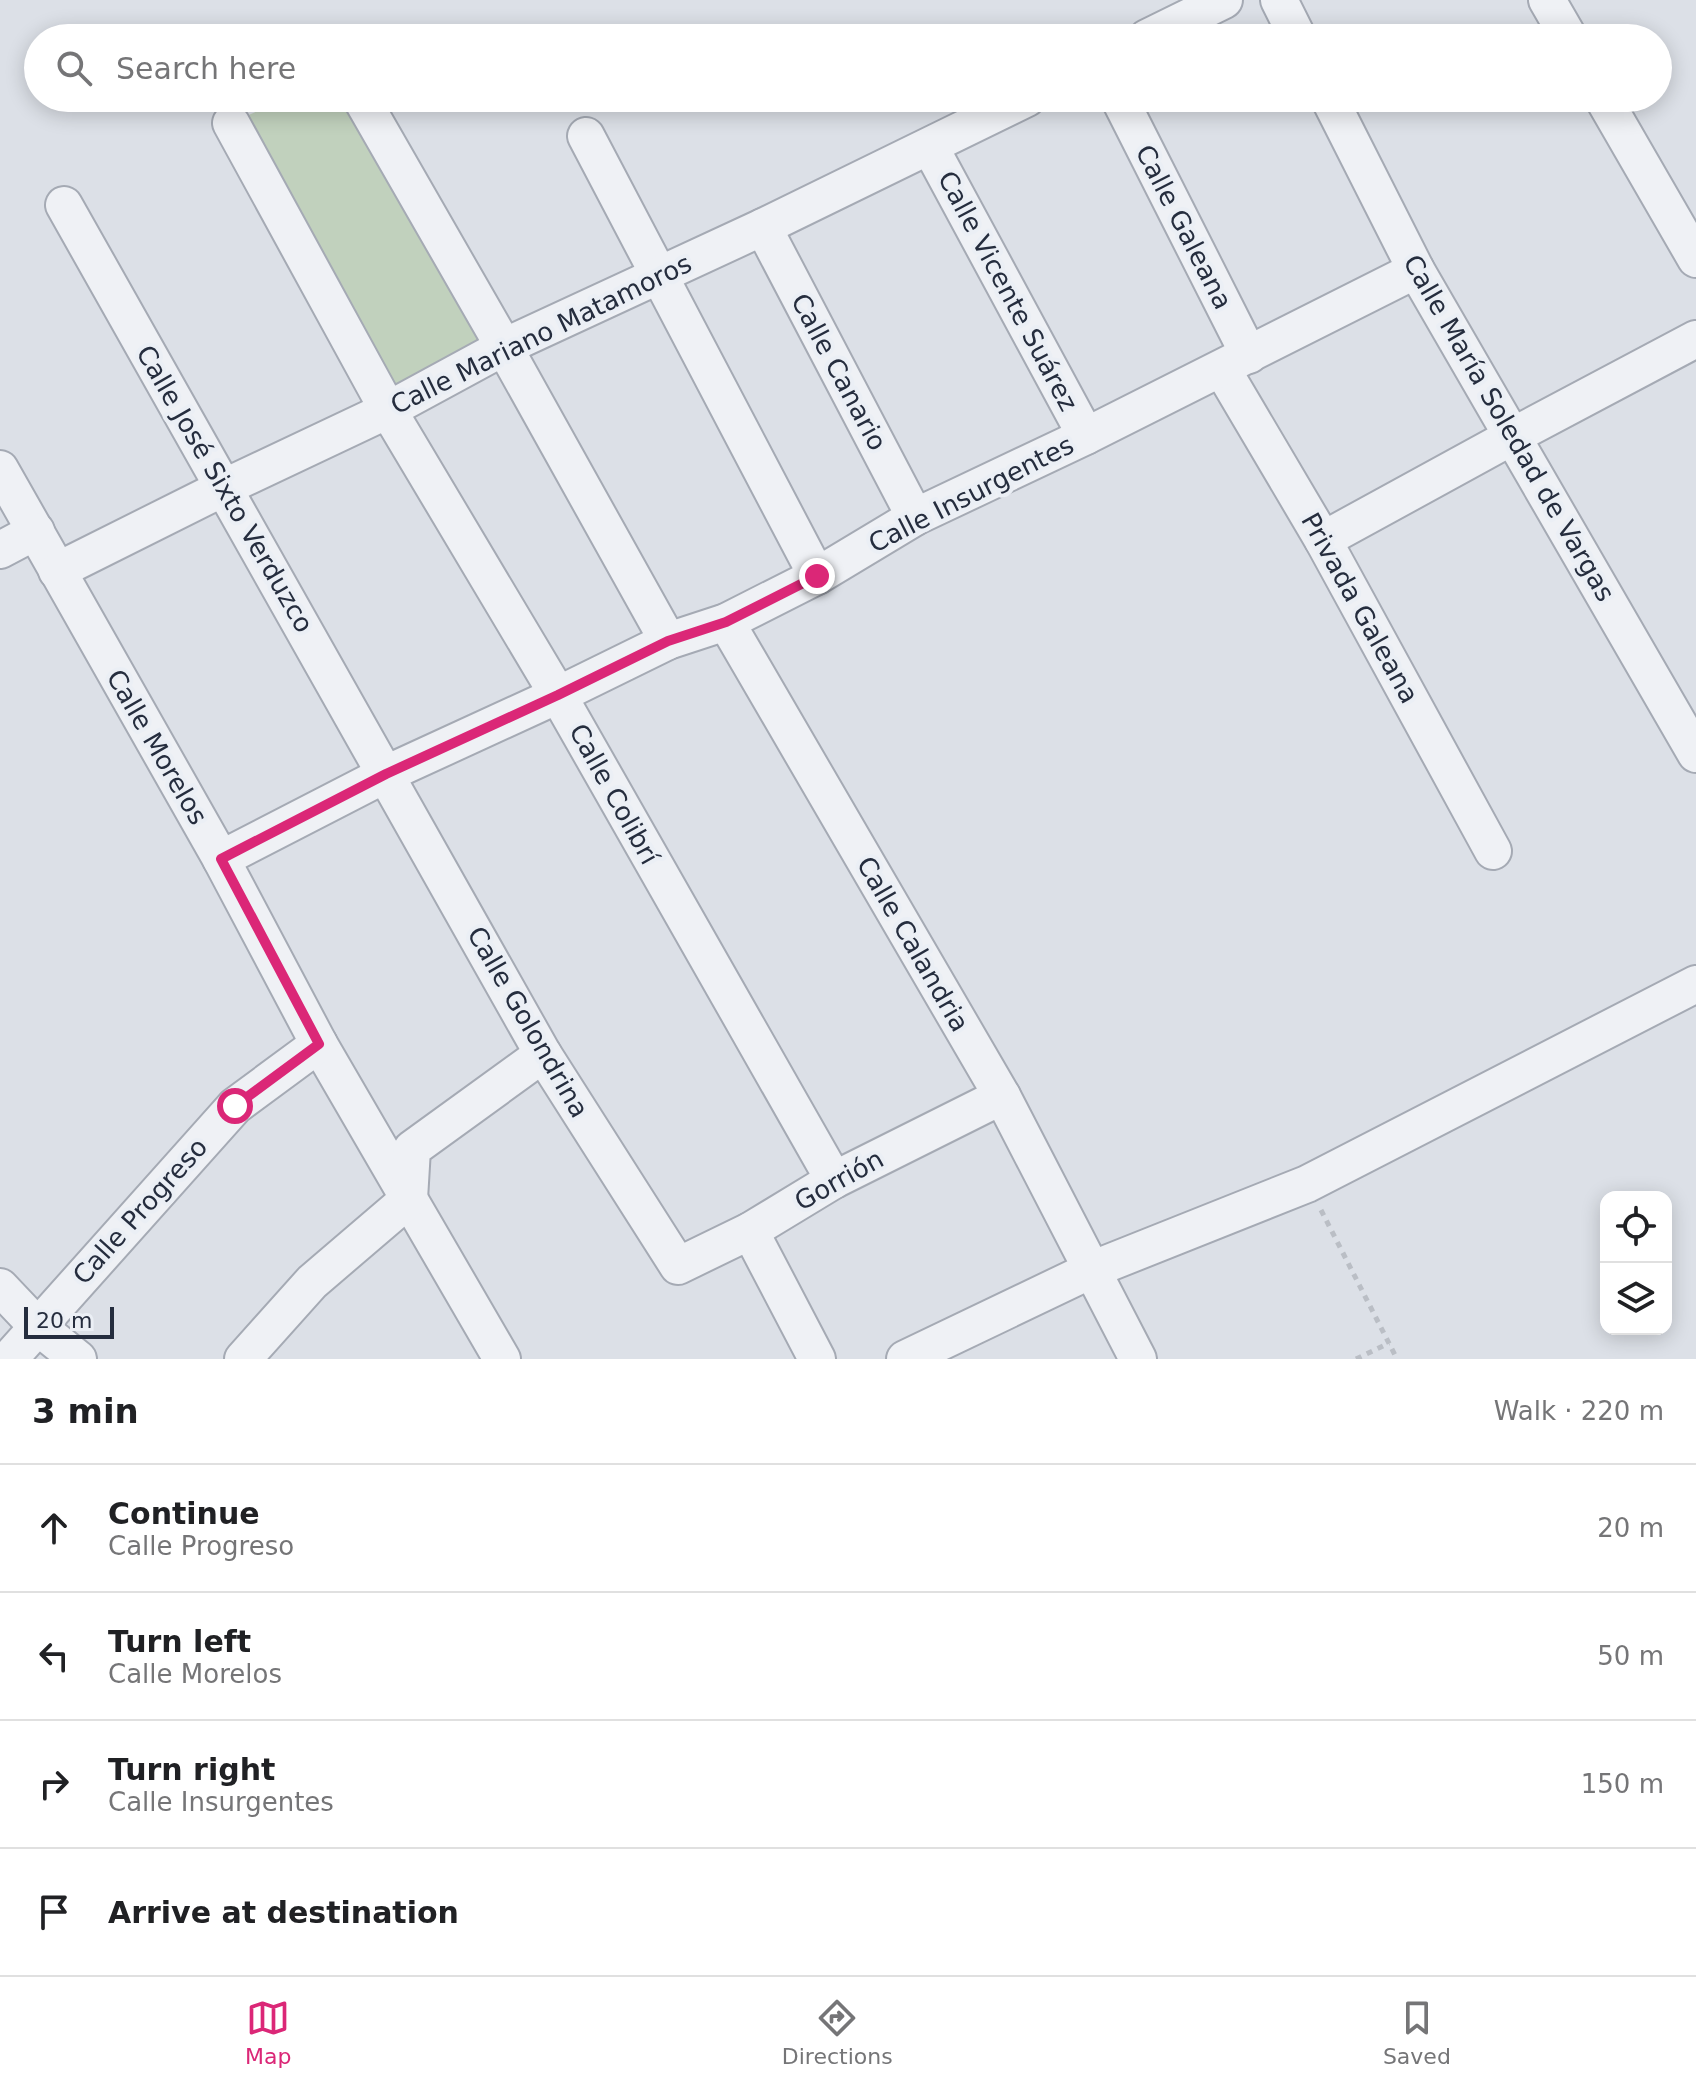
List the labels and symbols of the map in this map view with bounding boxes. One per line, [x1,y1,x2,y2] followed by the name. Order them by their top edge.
[1130,140,1238,314] street label: Calle Galeana
[932,166,1084,416] street label: Calle Vicente Suárez
[386,248,696,420] street label: Calle Mariano Matamoros
[1397,250,1621,606] street label: Calle María Soledad de Vargas
[785,289,893,455] street label: Calle Canario
[130,340,320,638] street label: Calle José Sixto Verduzco
[864,429,1078,559] street label: Calle Insurgentes
[1295,508,1425,708] street label: Privada Galeana
[799,558,835,594] route end
[101,664,213,830] street label: Calle Morelos
[563,719,665,870] street label: Calle Colibrí
[851,851,975,1037] street label: Calle Calandria
[461,921,595,1123] street label: Calle Golondrina
[217,1088,253,1124] route start
[67,1132,213,1290] street label: Calle Progreso
[789,1143,889,1217] street label: Gorrión
[24,1303,114,1339] scale bar

